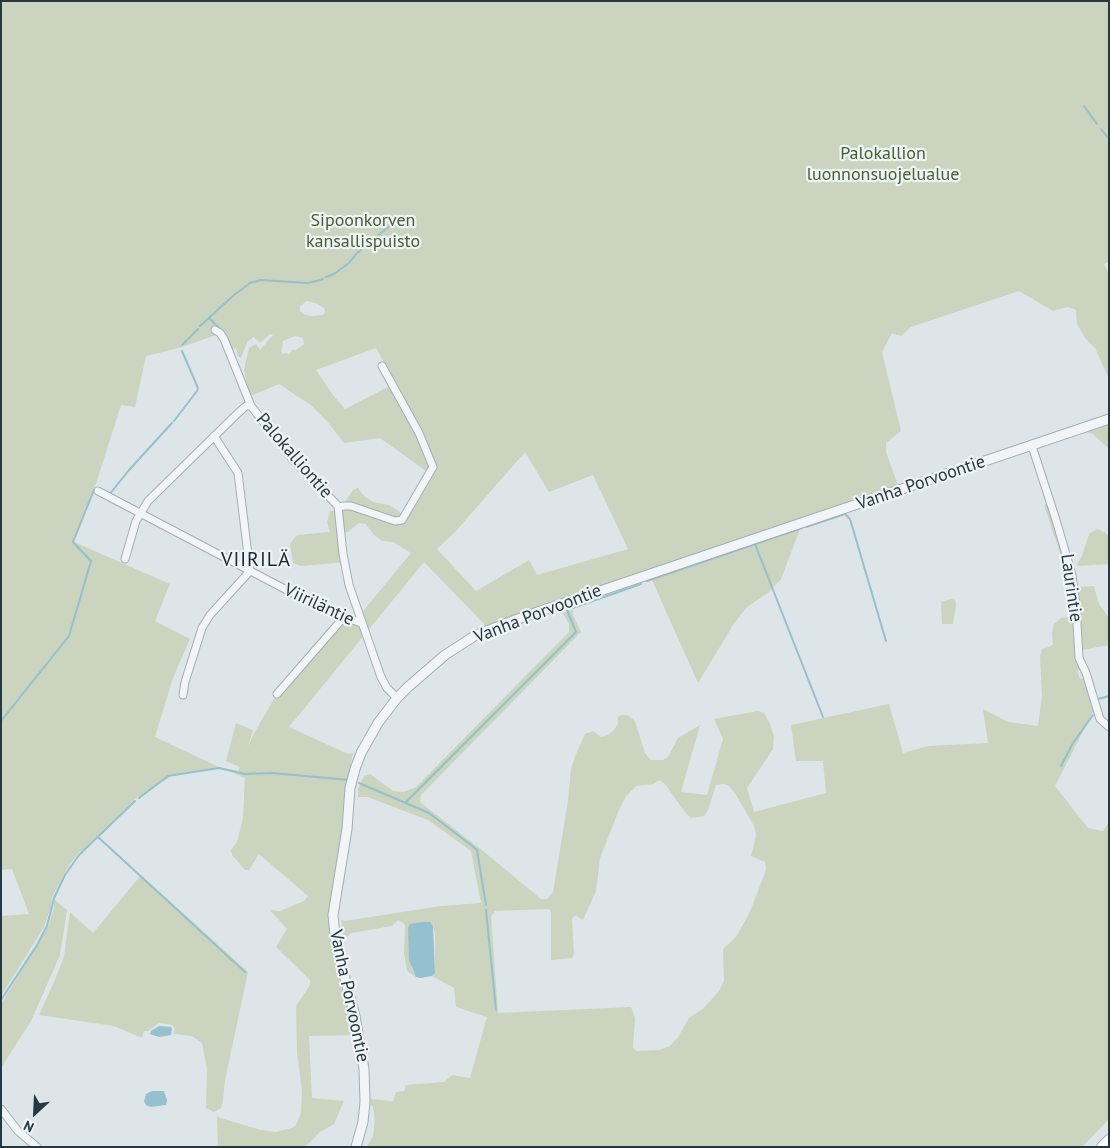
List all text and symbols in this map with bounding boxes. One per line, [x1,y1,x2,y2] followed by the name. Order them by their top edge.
[807,143,959,186] park label: Palokallion luonnonsuojelualue
[306,210,420,252] park label: Sipoonkorven kansallispuisto
[251,409,337,503] street label: Palokalliontie
[854,451,988,515] street label: Vanha Porvoontie
[220,548,292,572] district label: VIIRILÄ
[1056,553,1086,623] street label: Laurintie
[280,579,358,631] street label: Viiriläntie
[471,580,605,648] street label: Vanha Porvoontie
[324,928,374,1064] street label: Vanha Porvoontie
[10,1088,60,1138] north arrow
[21,1116,37,1137] text: N

